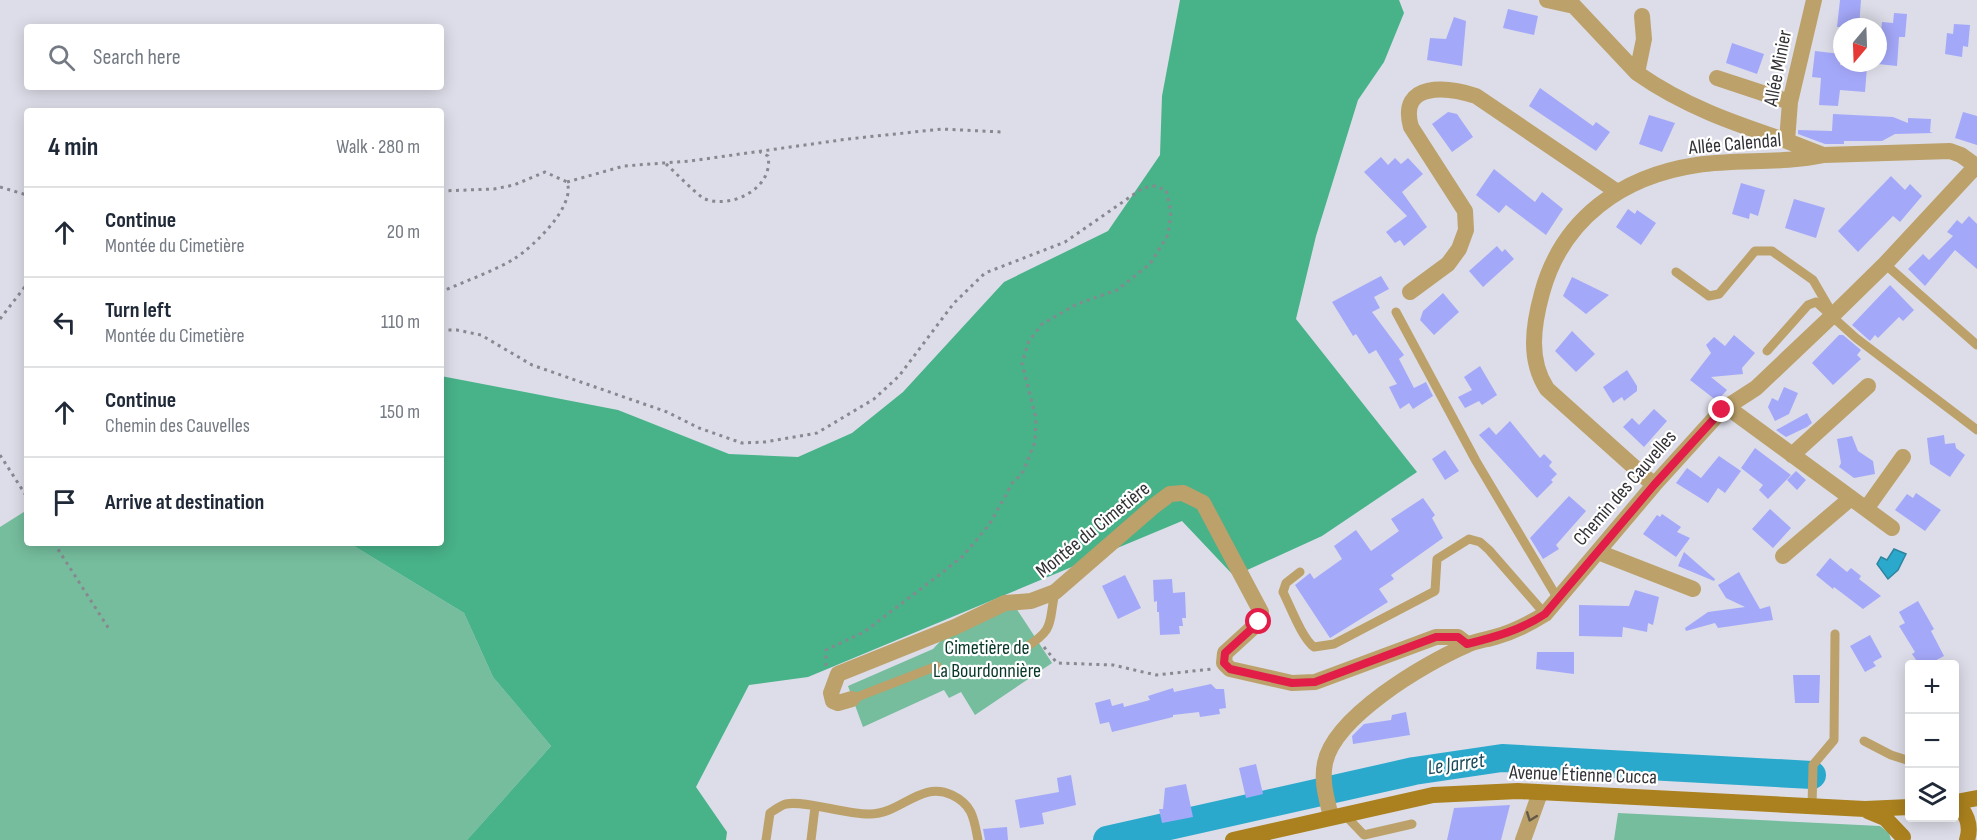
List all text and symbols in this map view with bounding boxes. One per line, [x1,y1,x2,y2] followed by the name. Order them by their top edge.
[1833,18,1887,72] north arrow
[24,24,444,90] search box
[1759,28,1797,109] street label: Allée Minier
[45,41,78,74] icon: search
[93,44,180,71] text: Search here
[1687,128,1782,160] street label: Allée Calendal
[48,132,98,163] text: 4 min
[336,135,420,159] text: Walk · 280 m
[105,207,176,234] text: Continue
[48,216,81,249] icon: ahead
[387,220,420,244] text: 20 m
[105,234,245,258] text: Montée du Cimetière
[105,297,171,324] text: Turn left
[48,306,81,339] icon: left
[381,310,420,334] text: 110 m
[105,324,245,348] text: Montée du Cimetière
[105,387,176,414] text: Continue
[48,396,81,429] icon: ahead
[1708,396,1734,422] route end
[380,400,420,424] text: 150 m
[105,414,250,438] text: Chemin des Cauvelles
[1568,425,1682,551] street label: Chemin des Cauvelles
[1031,477,1155,583] street label: Montée du Cimetière
[48,486,81,519] icon: arrive
[105,489,264,516] text: Arrive at destination
[1245,608,1271,634] route start
[933,636,1041,683] park label: Cimetière de La Bourdonnière
[1905,660,1959,822] map controls
[1905,660,1959,714] button: +
[1905,714,1959,768] button: −
[1426,748,1487,780] water label: Le Jarret
[1508,760,1657,790] street label: Avenue Étienne Cucca
[1905,768,1959,822] button: layers
[1526,811,1539,822] one-way arrow

